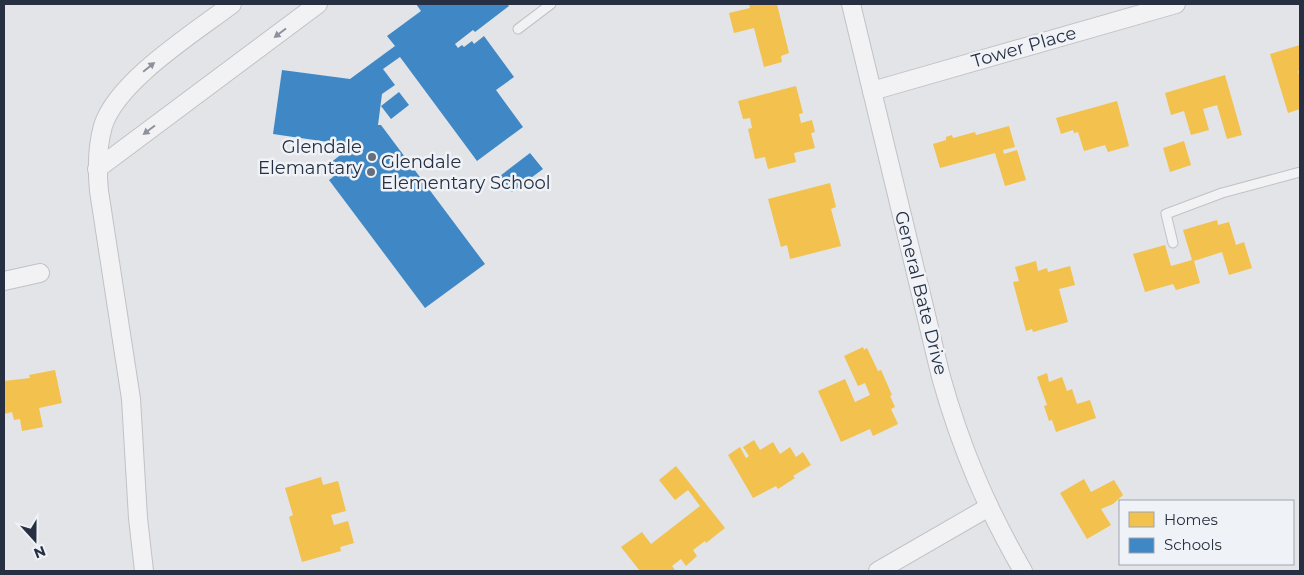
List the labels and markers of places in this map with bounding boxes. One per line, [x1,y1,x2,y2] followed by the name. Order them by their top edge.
[258,136,362,179] place label: Glendale Elemantary
[366,151,378,163] marker: Glendale Elemantary
[381,151,551,194] place label: Glendale Elementary School
[365,166,377,178] marker: Glendale Elementary School

